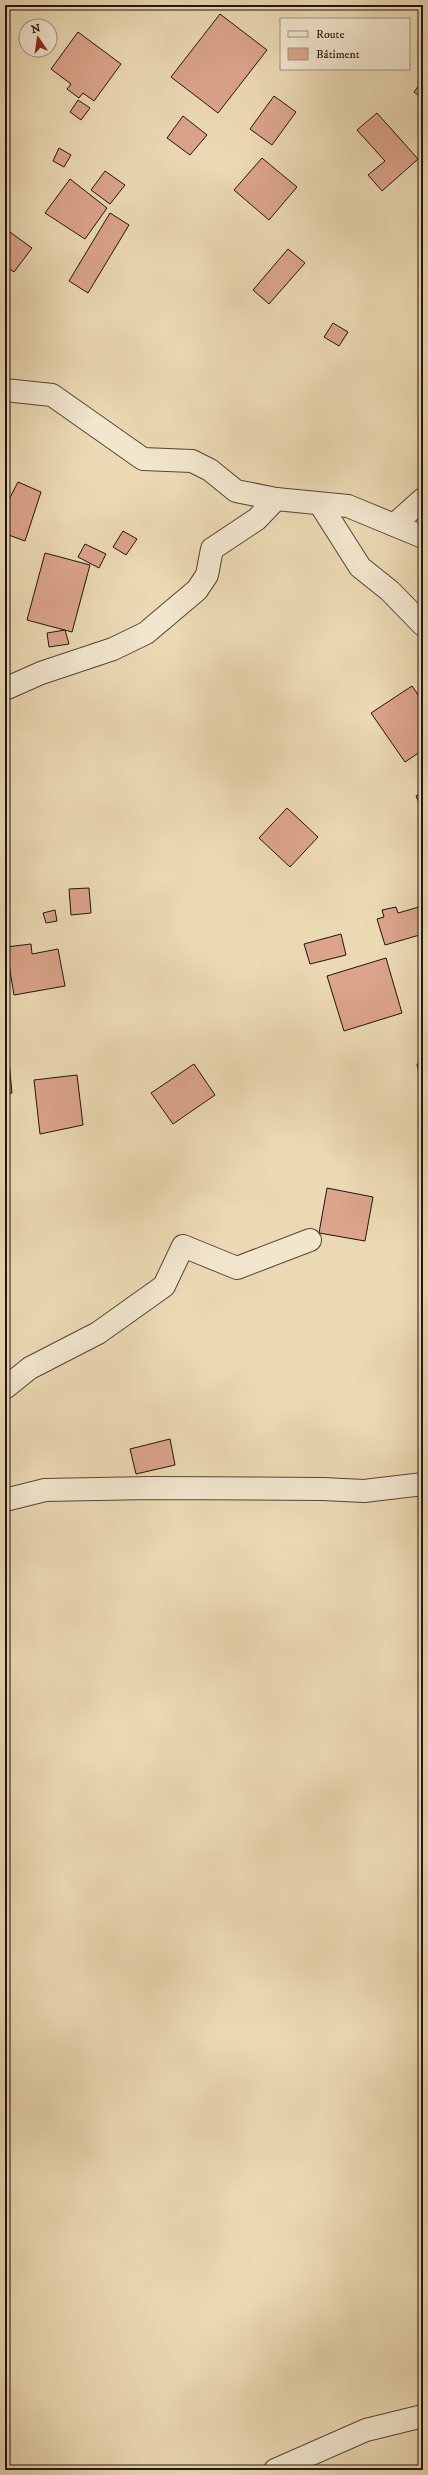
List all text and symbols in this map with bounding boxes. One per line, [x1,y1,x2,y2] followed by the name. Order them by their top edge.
[18,18,58,58] north arrow
[280,18,410,70] legend
[30,21,42,37] text: N
[316,27,344,42] text: Route
[316,47,360,62] text: Bâtiment

